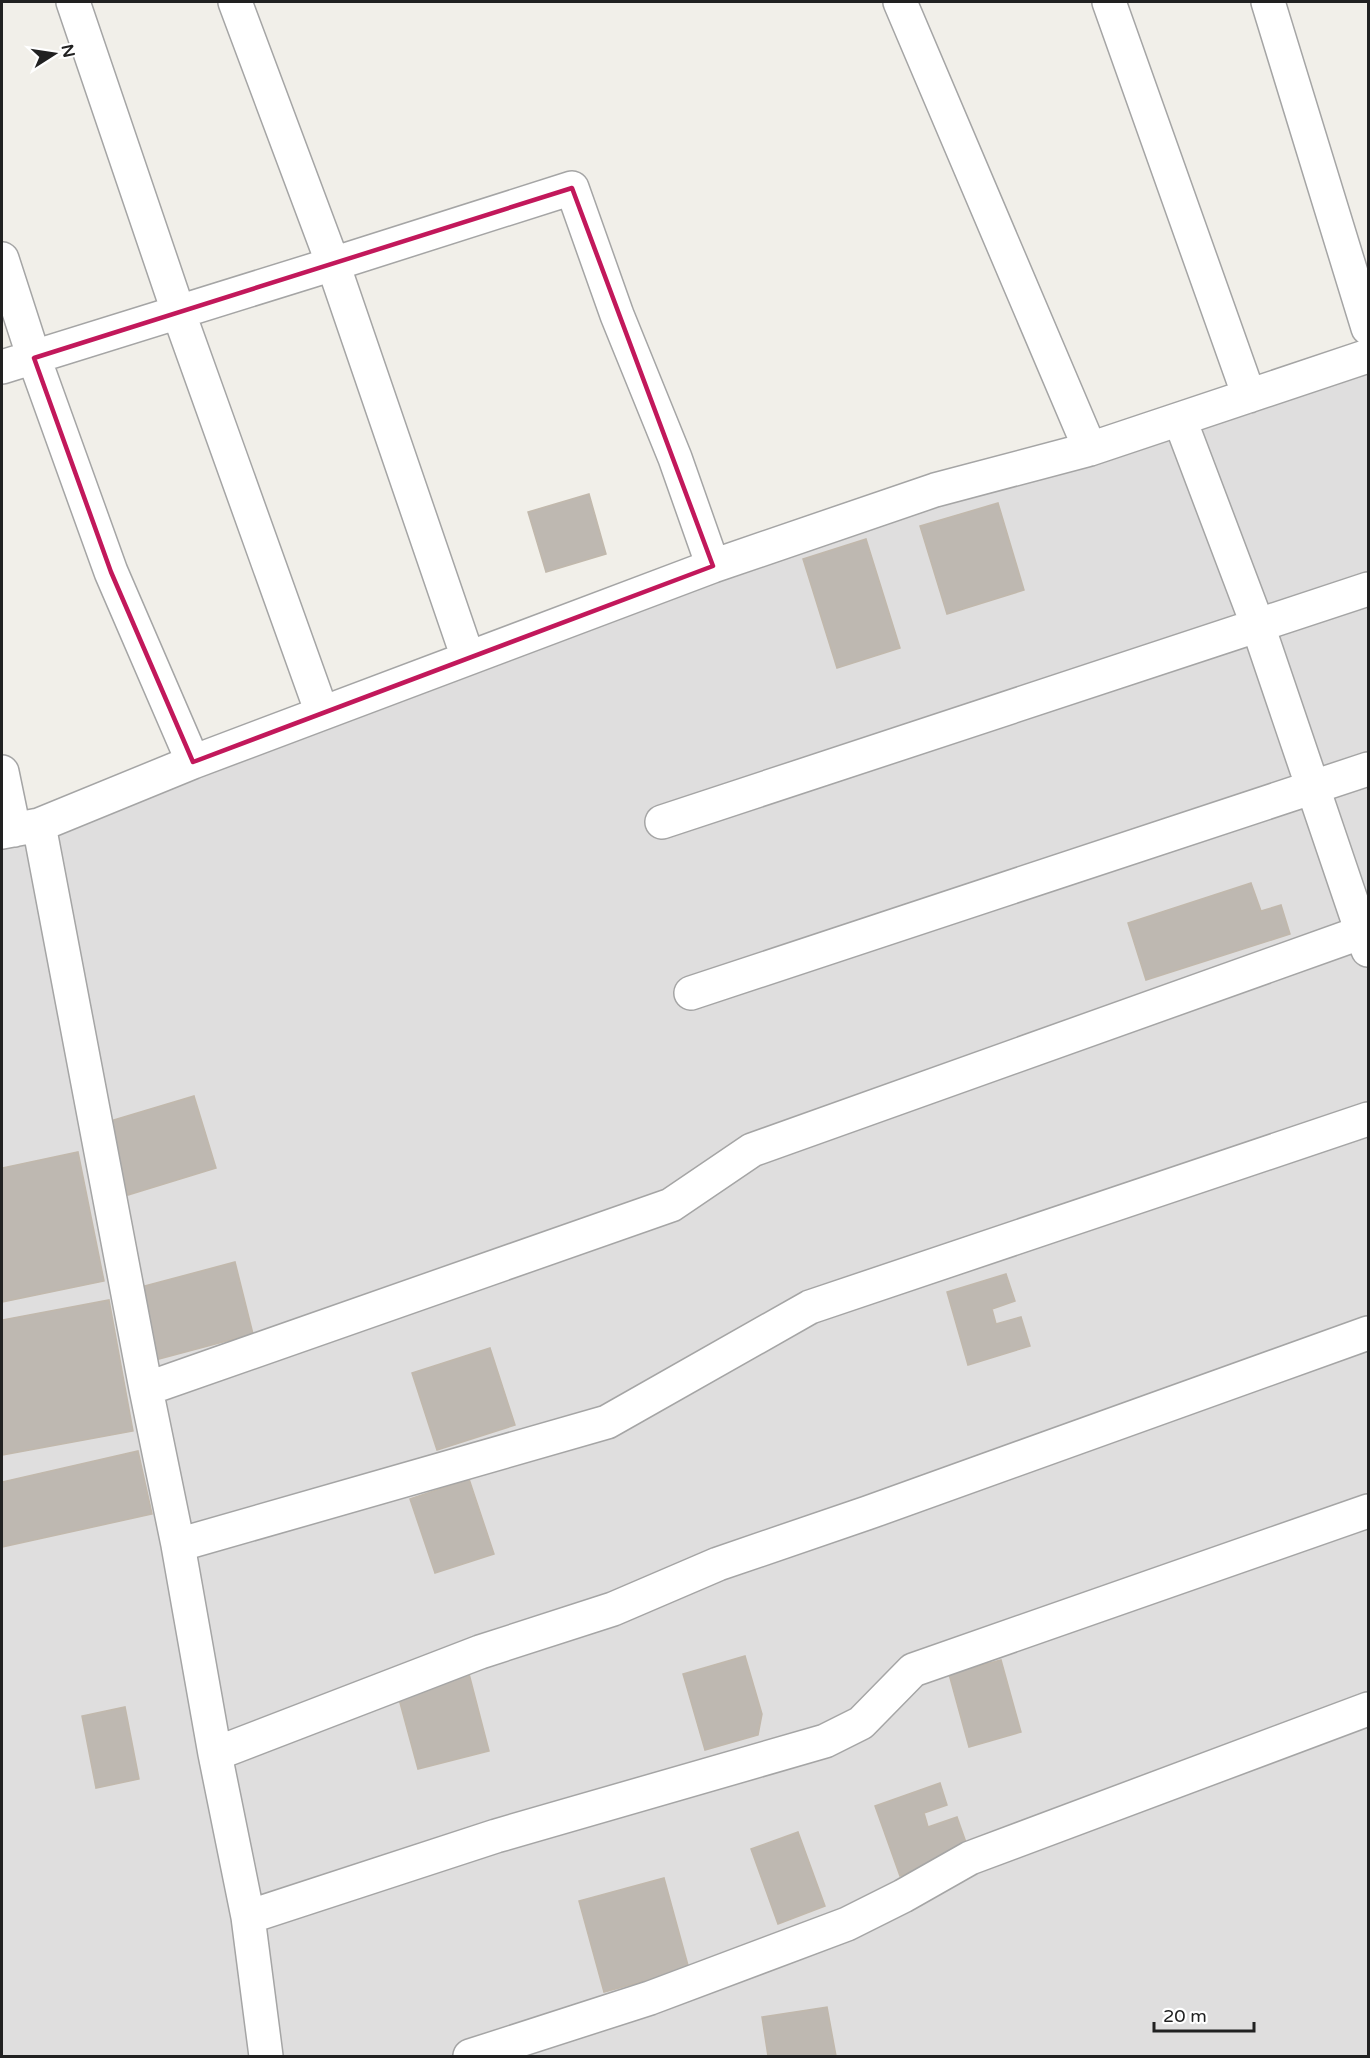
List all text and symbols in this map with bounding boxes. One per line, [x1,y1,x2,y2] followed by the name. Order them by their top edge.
[24,24,84,84] north arrow
[57,43,79,59] text: N
[1154,1995,1254,2033] scale bar
[1163,2005,1207,2027] text: 20 m

